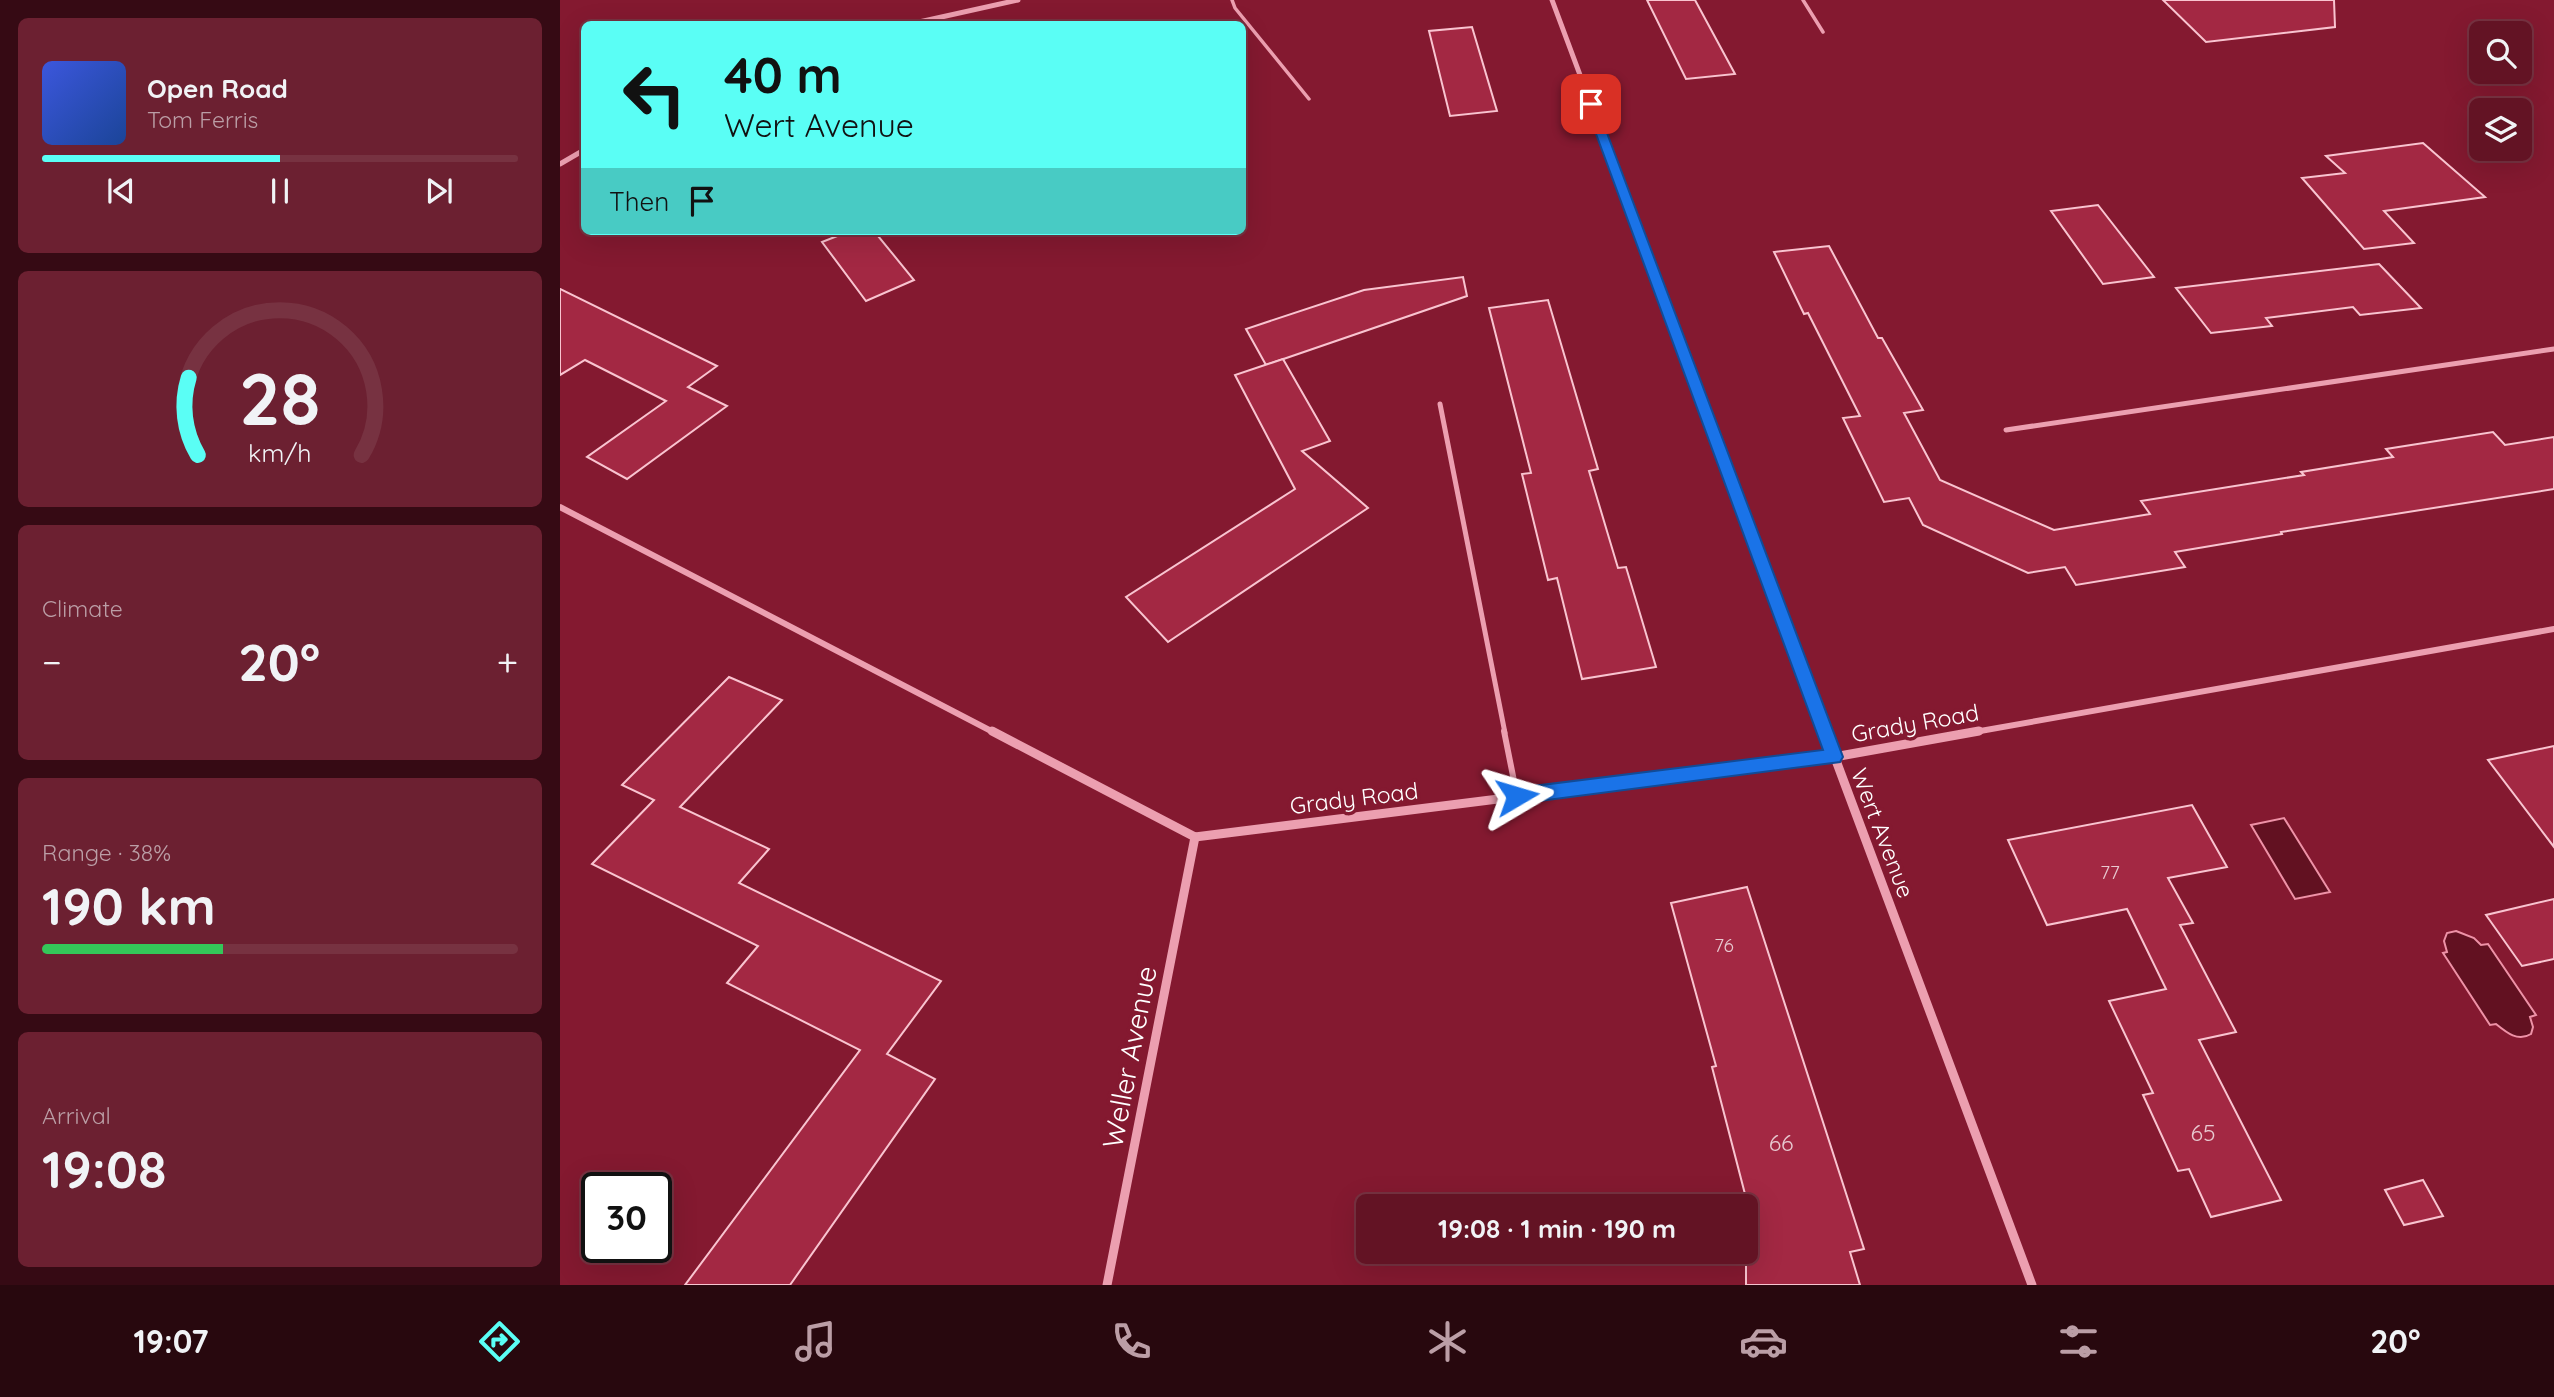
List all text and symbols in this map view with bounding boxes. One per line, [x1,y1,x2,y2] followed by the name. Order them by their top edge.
[2469,21,2532,161] map controls
[2469,21,2532,84] button: search
[724,44,842,105] text: 40 m
[609,49,700,140] icon: left
[147,72,288,105] text: Open Road
[1561,74,1621,134] pin
[1572,85,1610,123] icon: arrive
[2469,98,2532,161] button: layers
[147,105,258,134] text: Tom Ferris
[724,105,914,145] text: Wert Avenue
[102,172,140,210] icon: previous
[261,172,299,210] icon: pause
[420,172,458,210] icon: next
[683,182,721,220] icon: arrive
[609,185,669,218] text: Then
[239,353,321,444] text: 28
[248,437,312,468] text: km/h
[42,594,123,623] text: Climate
[238,629,320,694] text: 20°
[42,638,62,686] text: −
[497,638,518,686] text: +
[1849,698,1981,748] street label: Grady Road
[1480,759,1554,833] position arrow
[1845,764,1921,902] street label: Wert Avenue
[1288,776,1420,820] street label: Grady Road
[42,838,171,867] text: Range · 38%
[2100,860,2120,884] house number: 77
[42,873,216,938] text: 190 km
[1714,933,1734,957] house number: 76
[1094,963,1164,1151] street label: Weller Avenue
[42,1101,111,1130] text: Arrival
[2191,1118,2215,1147] house number: 65
[1769,1128,1793,1157] house number: 66
[42,1136,166,1201] text: 19:08
[581,1172,672,1263] speed limit sign: 30
[1438,1212,1676,1245] text: 19:08 · 1 min · 190 m
[475,1317,524,1366] icon: directions
[791,1317,840,1366] icon: music
[1107,1317,1156,1366] icon: phone
[1423,1317,1472,1366] icon: climate
[1739,1317,1788,1366] icon: car
[2054,1317,2103,1366] icon: filters
[133,1321,209,1361] text: 19:07
[2370,1321,2421,1361] text: 20°

